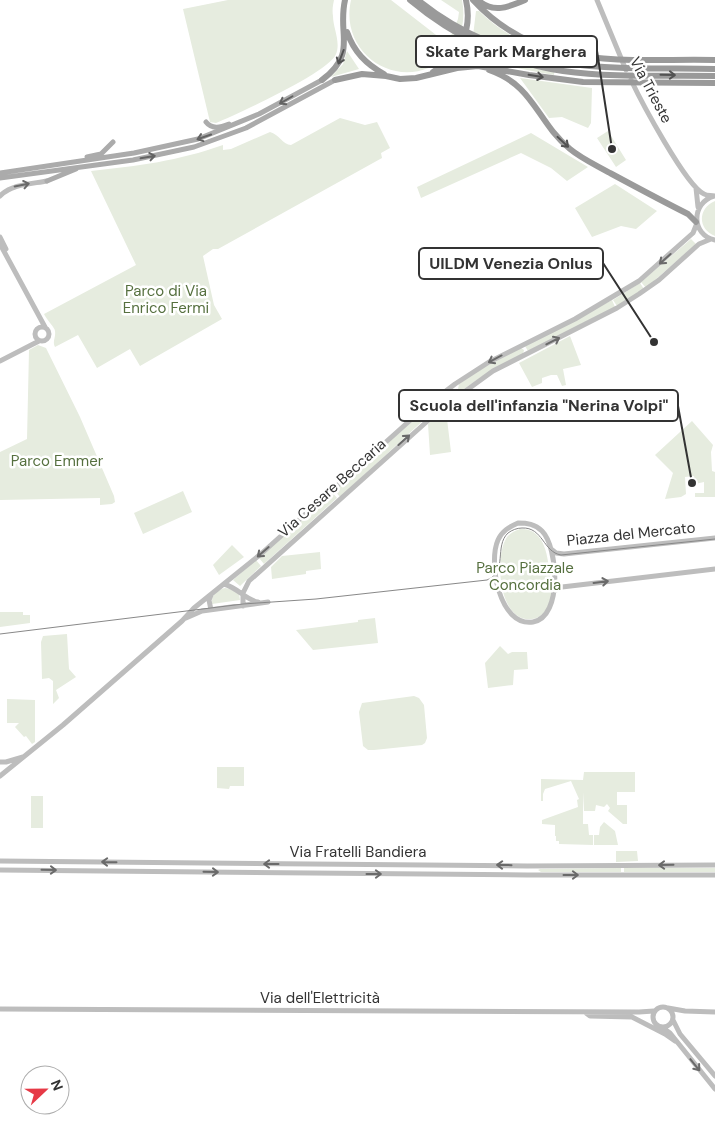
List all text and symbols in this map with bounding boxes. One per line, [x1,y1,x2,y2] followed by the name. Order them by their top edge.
[416,36,597,67] callout: Skate Park Marghera
[425,41,587,62] text: Skate Park Marghera
[336,49,345,64] one-way arrow
[625,53,677,127] street label: Via Trieste
[660,70,676,80] one-way arrow
[527,71,543,81] one-way arrow
[278,95,293,105] one-way arrow
[197,133,212,142] one-way arrow
[556,136,569,148] one-way arrow
[140,152,156,162] one-way arrow
[14,180,30,190] one-way arrow
[419,248,603,279] callout: UILDM Venezia Onlus
[429,253,593,274] text: UILDM Venezia Onlus
[658,253,671,265] one-way arrow
[123,281,209,318] park label: Parco di Via Enrico Fermi
[545,336,560,345] one-way arrow
[488,354,503,364] one-way arrow
[399,390,678,421] callout: Scuola dell'infanzia "Nerina Volpi"
[410,395,669,416] text: Scuola dell'infanzia "Nerina Volpi"
[274,434,390,542] street label: Via Cesare Beccaria
[398,434,411,446] one-way arrow
[11,451,104,471] park label: Parco Emmer
[566,517,696,551] street label: Piazza del Mercato
[257,546,270,558] one-way arrow
[476,558,574,595] park label: Parco Piazzale Concordia
[593,577,609,587] one-way arrow
[290,842,426,862] street label: Via Fratelli Bandiera
[101,857,118,867] one-way arrow
[264,859,280,869] one-way arrow
[496,861,512,870] one-way arrow
[659,861,675,870] one-way arrow
[40,865,56,875] one-way arrow
[202,867,219,877] one-way arrow
[365,869,381,879] one-way arrow
[562,870,579,880] one-way arrow
[260,988,380,1008] street label: Via dell'Elettricità
[690,1058,701,1071] one-way arrow
[20,1065,70,1115] north arrow
[47,1077,67,1093] text: N

